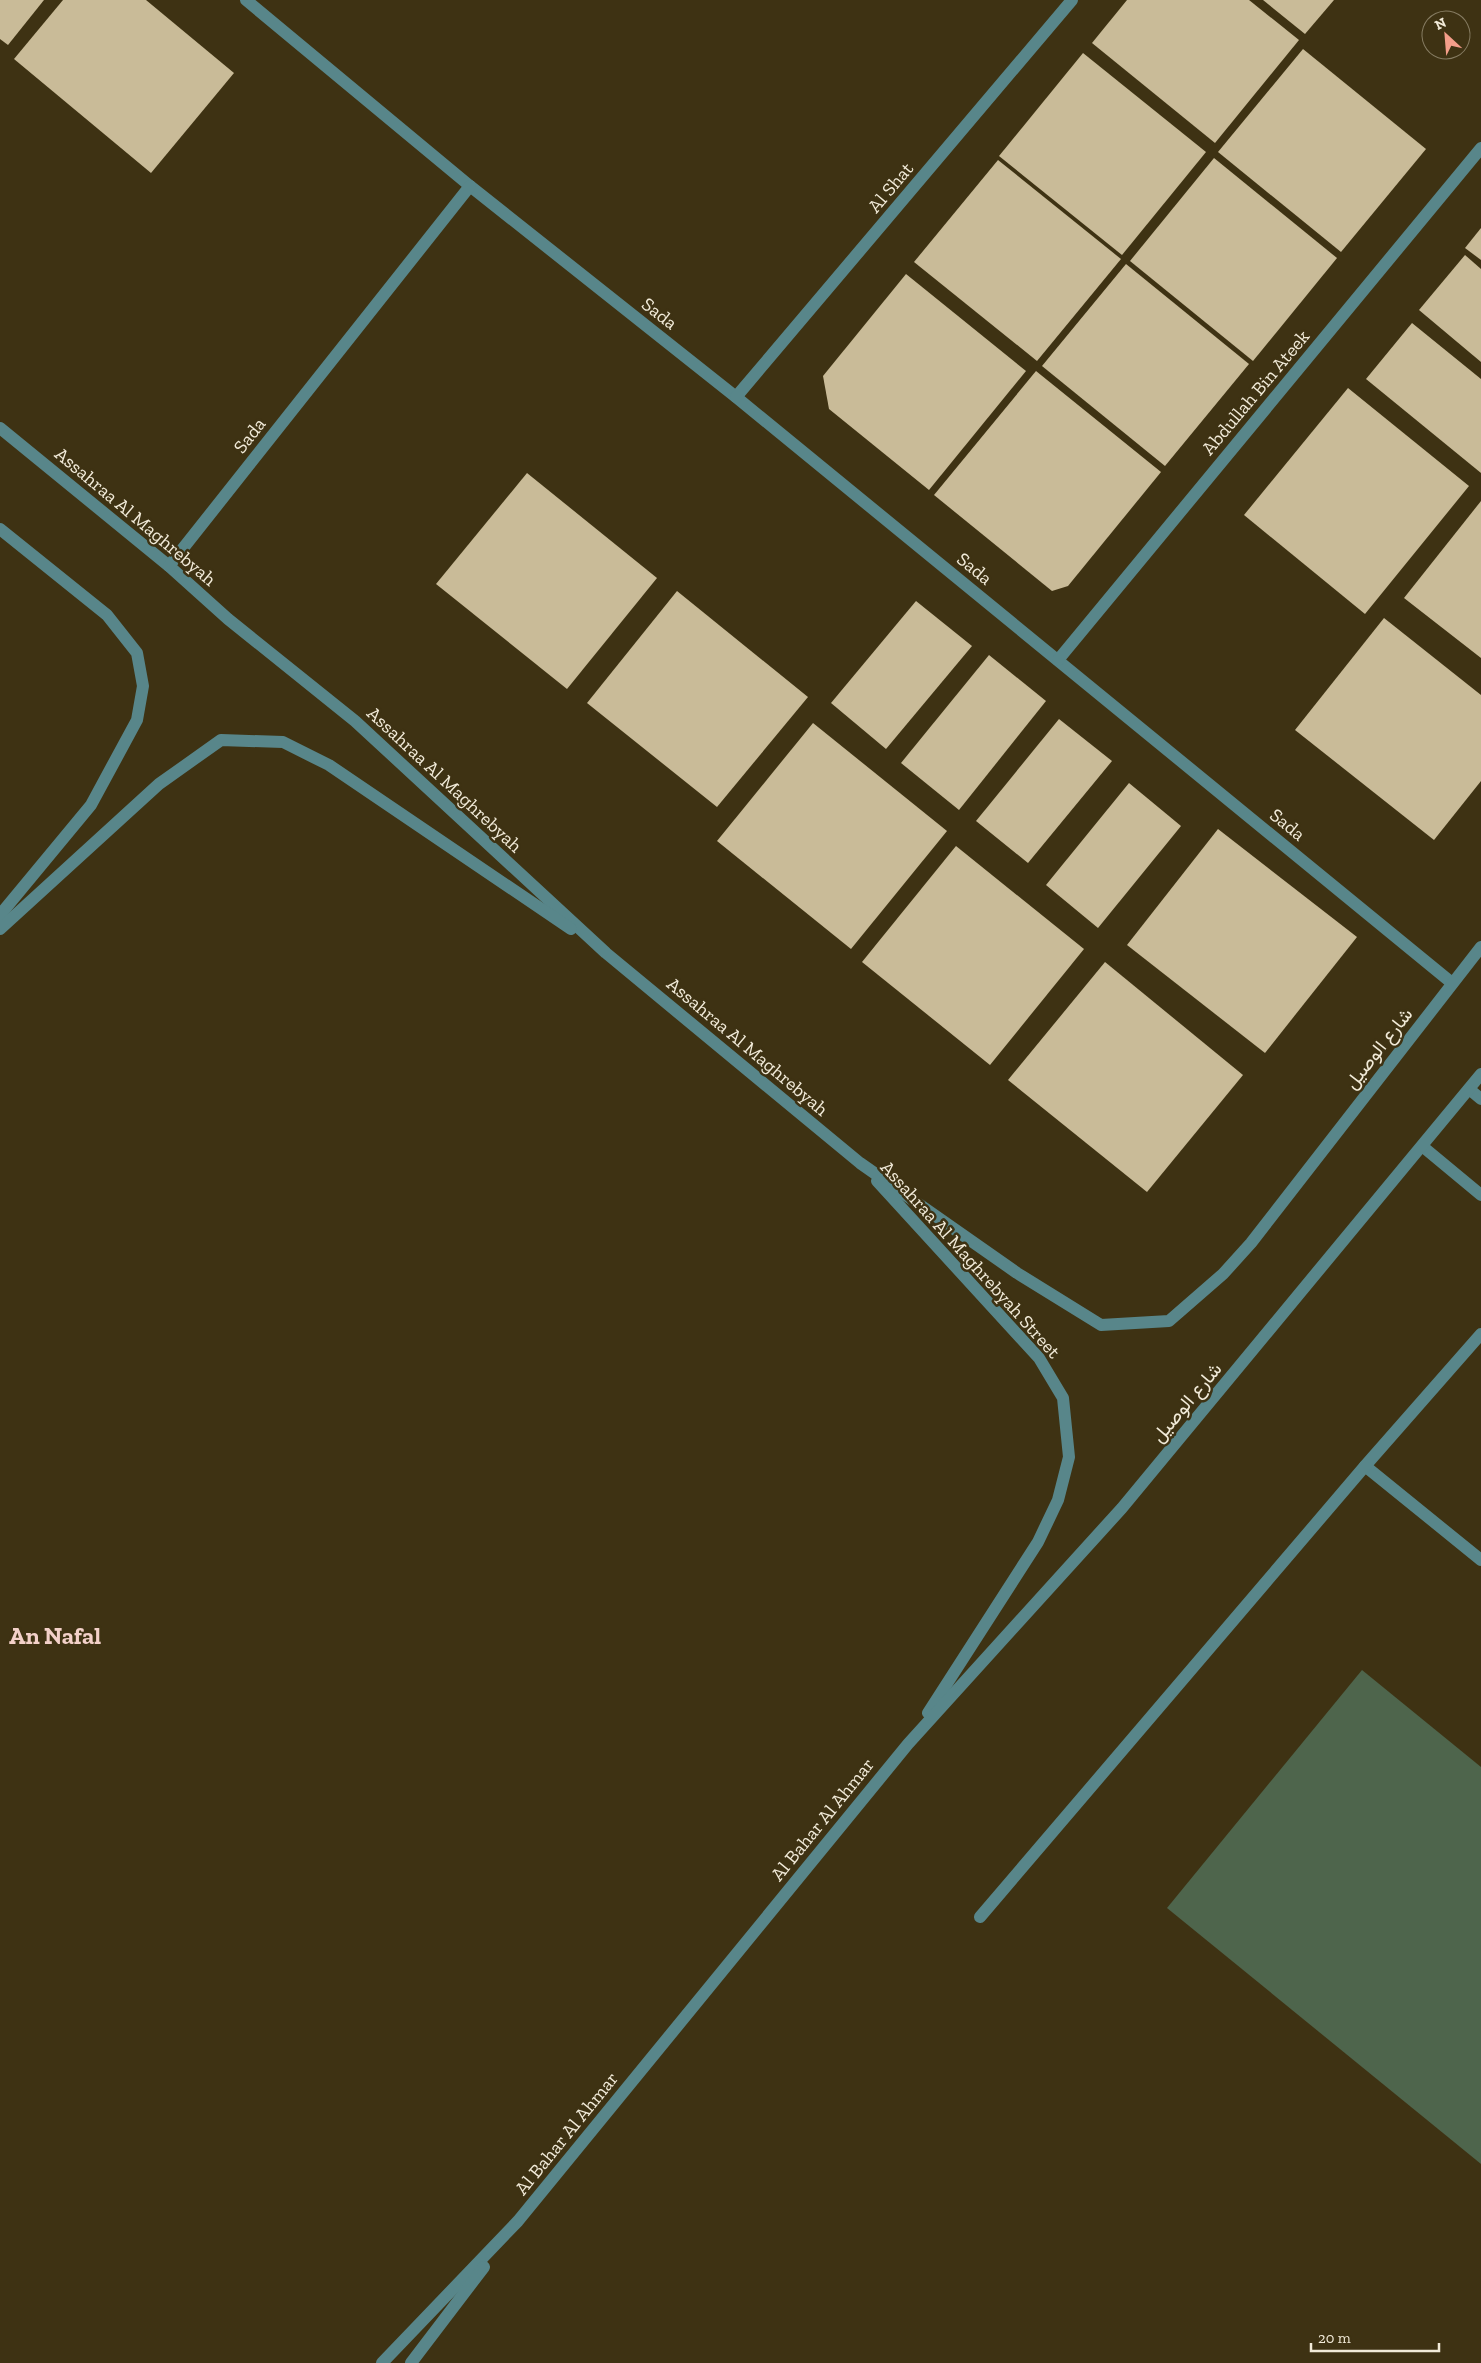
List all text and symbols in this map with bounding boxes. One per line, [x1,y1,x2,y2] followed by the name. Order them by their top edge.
[1421,10,1471,60] north arrow
[1432,14,1449,34] text: N
[863,157,918,217] street label: Al Shat
[637,292,682,334] street label: Sada
[1196,325,1314,459] street label: Abdullah Bin Ateek
[228,413,270,458] street label: Sada
[50,442,221,591] street label: Assahraa Al Maghrebyah
[952,547,997,590] street label: Sada
[362,702,527,857] street label: Assahraa Al Maghrebyah
[1265,803,1310,846] street label: Sada
[662,972,833,1121] street label: Assahraa Al Maghrebyah
[1339,1003,1418,1094] street label: شارع الوصيل
[876,1156,1065,1363] street label: Assahraa Al Maghrebyah Street
[1146,1358,1227,1448] street label: شارع الوصيل
[9,1621,101,1650] district label: An Nafal
[766,1753,879,1885] street label: Al Bahar Al Ahmar
[510,2067,623,2199] street label: Al Bahar Al Ahmar
[1311,2320,1438,2352] scale bar
[1318,2329,1351,2347] text: 20 m

